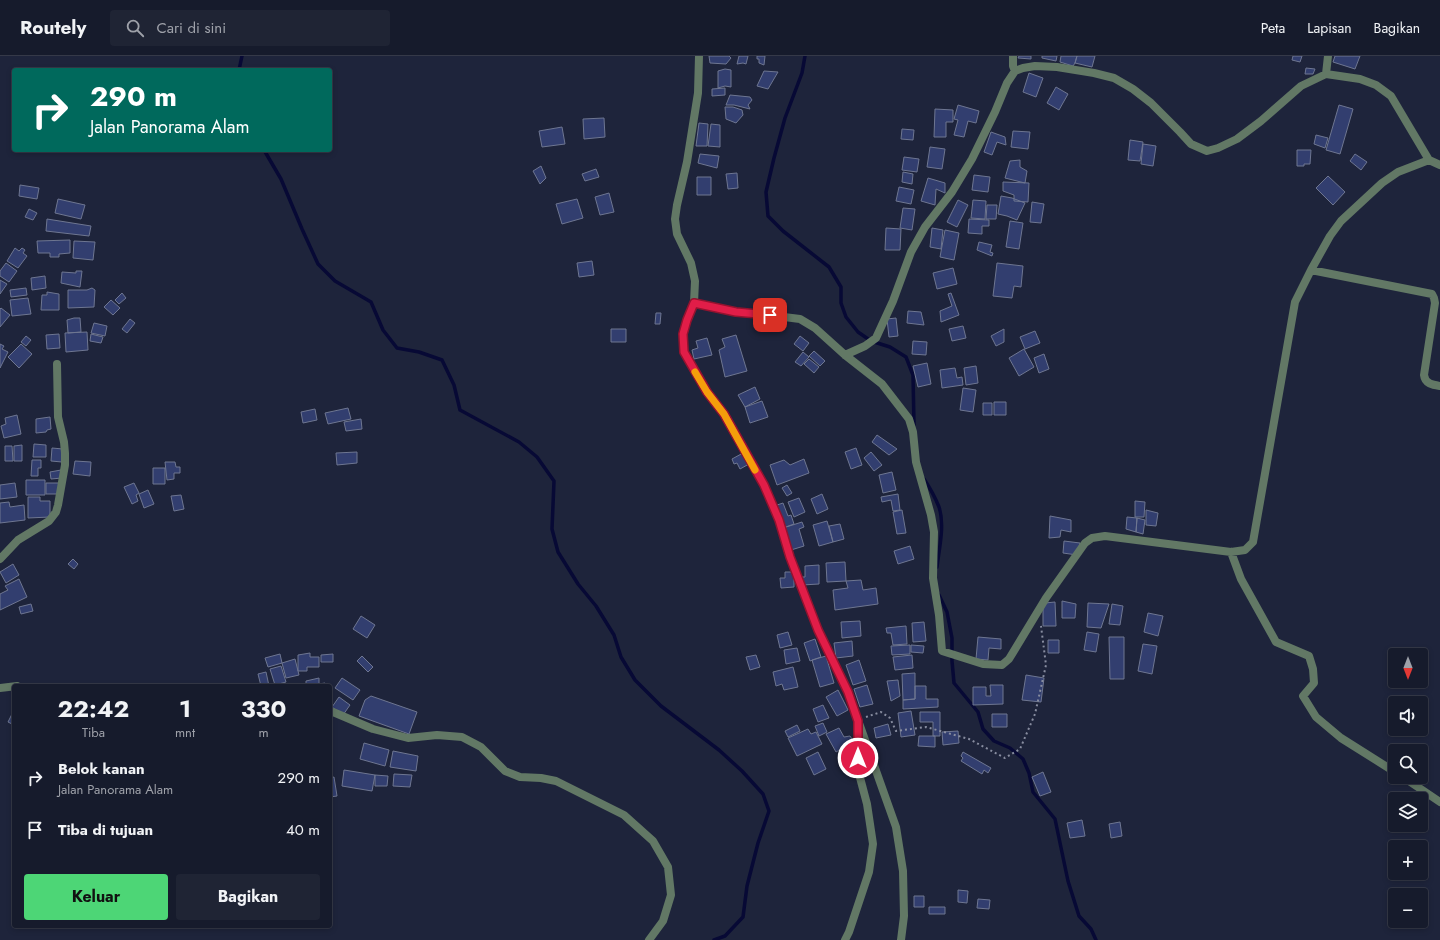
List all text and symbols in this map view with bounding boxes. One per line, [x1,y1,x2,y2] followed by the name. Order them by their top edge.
[110,10,390,46] search box
[20,14,86,41] text: Routely
[124,17,146,39] icon: search
[156,17,226,39] text: Cari di sini
[1261,18,1285,38] text: Peta
[1307,18,1352,38] text: Lapisan
[1374,18,1420,38] text: Bagikan
[90,76,177,117] text: 290 m
[24,84,76,136] icon: right
[90,114,250,140] text: Jalan Panorama Alam
[753,298,787,332] pin
[759,304,781,326] icon: arrive
[1388,648,1428,688] north arrow
[1388,648,1428,928] map controls
[58,691,129,726] text: 22:42
[179,691,191,726] text: 1
[241,691,286,726] text: 330
[1388,696,1428,736] button: sound
[82,723,105,742] text: Tiba
[175,723,195,742] text: mnt
[258,723,269,742] text: m
[837,737,879,779] position arrow
[1388,744,1428,784] button: search
[58,758,145,780] text: Belok kanan
[24,767,46,789] icon: right
[278,767,320,789] text: 290 m
[58,780,173,799] text: Jalan Panorama Alam
[1388,792,1428,832] button: layers
[24,819,46,841] icon: arrive
[58,819,153,841] text: Tiba di tujuan
[286,819,320,841] text: 40 m
[1388,840,1428,880] button: +
[24,874,168,920] button: Keluar
[176,874,320,920] button: Bagikan
[1388,888,1428,928] button: −

